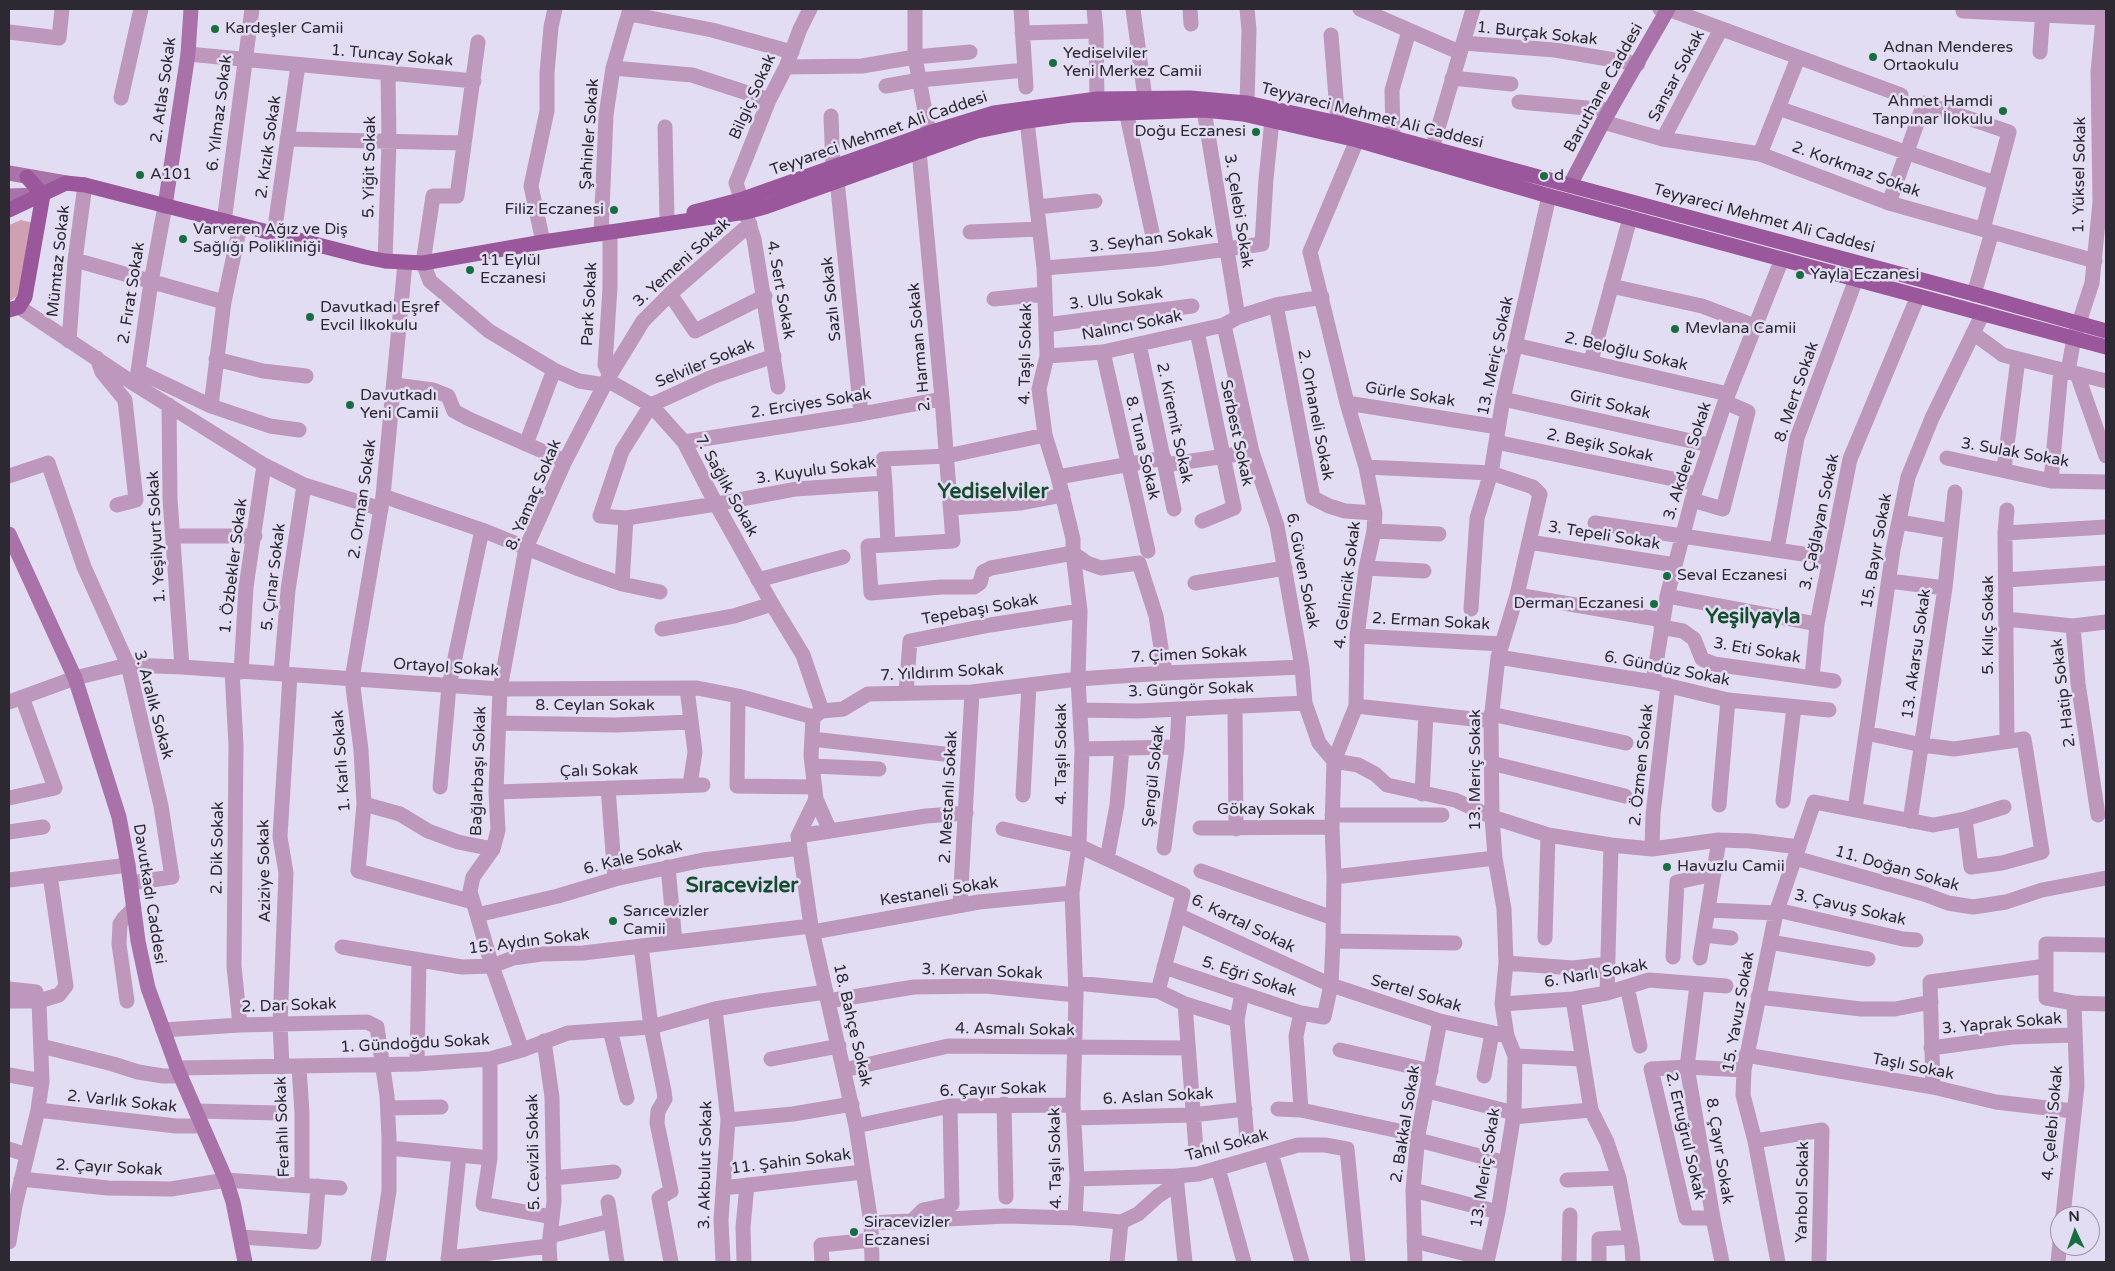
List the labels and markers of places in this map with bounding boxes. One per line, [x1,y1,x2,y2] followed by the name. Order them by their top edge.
[225,19,344,39] place label: Kardeşler Camii
[209,23,221,35] marker: Kardeşler Camii
[1883,38,2013,76] place label: Adnan Menderes Ortaokulu
[1063,44,1202,82] place label: Yediselviler Yeni Merkez Camii
[1867,51,1879,63] marker: Adnan Menderes Ortaokulu
[1047,57,1059,69] marker: Yediselviler Yeni Merkez Camii
[1872,92,1993,130] place label: Ahmet Hamdi Tanpınar İlokulu
[1997,105,2009,117] marker: Ahmet Hamdi Tanpınar İlokulu
[1135,122,1246,142] place label: Doğu Eczanesi
[1250,126,1262,138] marker: Doğu Eczanesi
[150,165,192,185] place label: A101
[1554,166,1564,186] place label: d
[134,169,146,181] marker: A101
[1538,170,1550,182] marker: d
[504,200,604,220] place label: Filiz Eczanesi
[608,204,620,216] marker: Filiz Eczanesi
[193,220,348,258] place label: Varveren Ağız ve Diş Sağlığı Polikliniği
[177,233,189,245] marker: Varveren Ağız ve Diş Sağlığı Polikliniği
[480,251,546,289] place label: 11 Eylül Eczanesi
[464,264,476,276] marker: 11 Eylül Eczanesi
[1810,265,1919,285] place label: Yayla Eczanesi
[1794,269,1806,281] marker: Yayla Eczanesi
[320,298,440,336] place label: Davutkadı Eşref Evcil İlkokulu
[304,311,316,323] marker: Davutkadı Eşref Evcil İlkokulu
[1685,319,1796,339] place label: Mevlana Camii
[1669,323,1681,335] marker: Mevlana Camii
[360,386,439,424] place label: Davutkadı Yeni Camii
[344,399,356,411] marker: Davutkadı Yeni Camii
[1677,566,1787,586] place label: Seval Eczanesi
[1661,570,1673,582] marker: Seval Eczanesi
[1514,594,1644,614] place label: Derman Eczanesi
[1648,598,1660,610] marker: Derman Eczanesi
[1677,857,1785,877] place label: Havuzlu Camii
[1661,861,1673,873] marker: Havuzlu Camii
[623,902,709,940] place label: Sarıcevizler Camii
[607,915,619,927] marker: Sarıcevizler Camii
[864,1213,950,1251] place label: Siracevizler Eczanesi
[848,1226,860,1238] marker: Siracevizler Eczanesi

